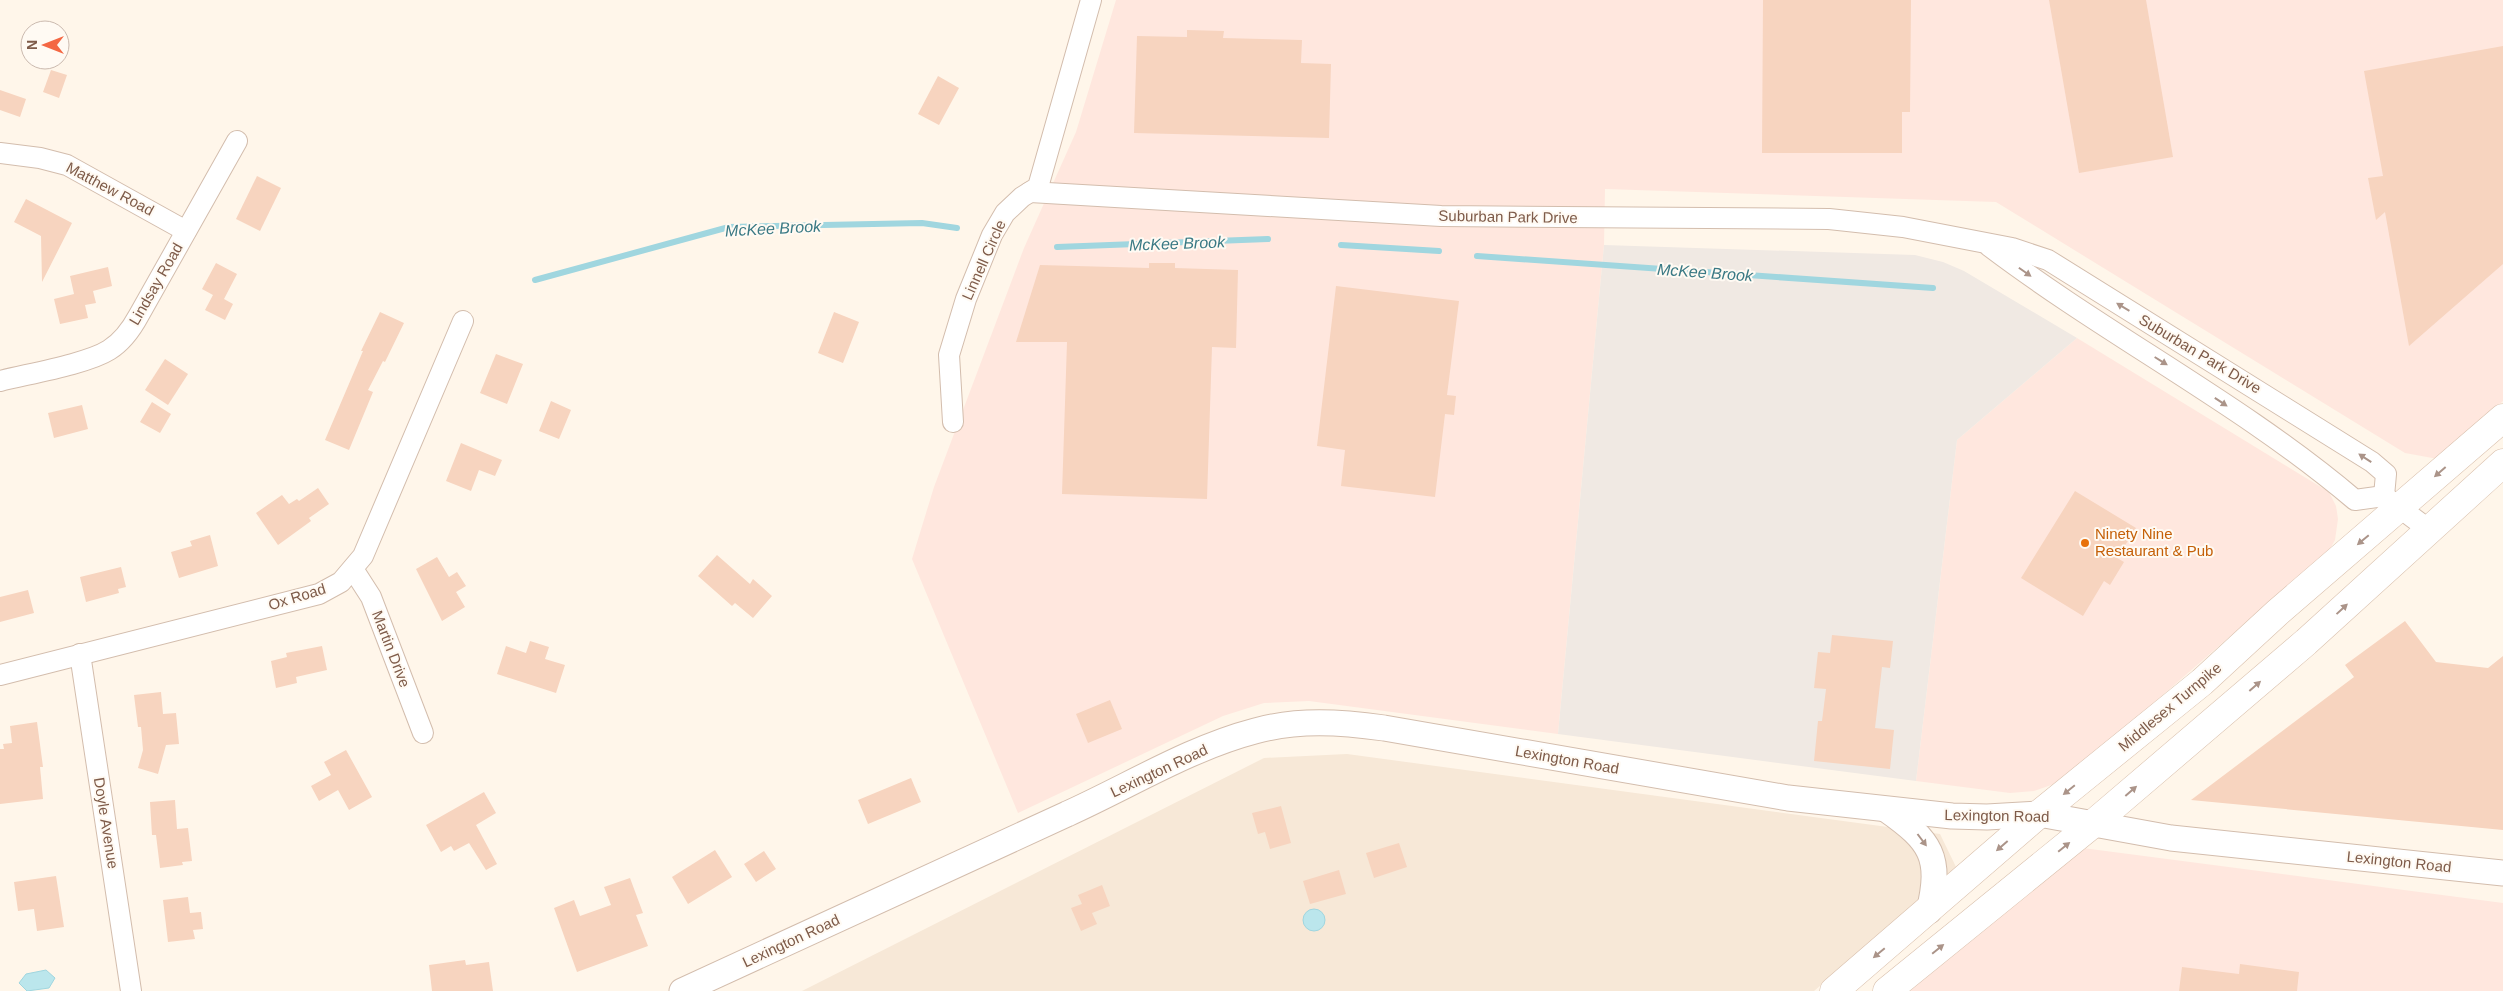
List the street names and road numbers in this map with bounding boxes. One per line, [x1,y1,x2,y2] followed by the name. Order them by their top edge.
[64,158,157,219] street label: Matthew Road
[1438,207,1578,226] street label: Suburban Park Drive
[958,217,1009,302] street label: Linnell Circle
[125,240,186,328] street label: Lindsay Road
[2136,310,2264,397] street label: Suburban Park Drive
[266,580,328,613] street label: Ox Road
[369,608,414,690] street label: Martin Drive
[2115,659,2225,755] street label: Middlesex Turnpike
[1108,741,1210,800] street label: Lexington Road
[1514,742,1620,777] street label: Lexington Road
[91,776,122,870] street label: Doyle Avenue
[1944,806,2050,825] street label: Lexington Road
[2346,848,2452,875] street label: Lexington Road
[740,911,842,970] street label: Lexington Road

